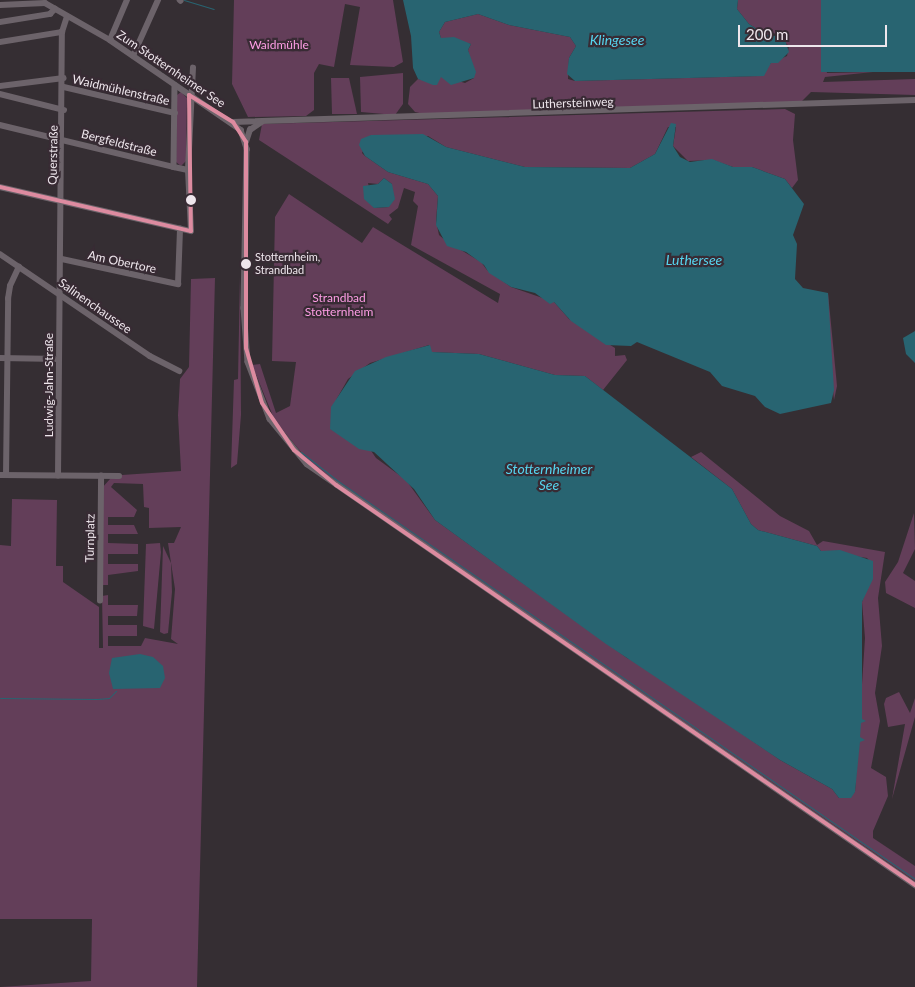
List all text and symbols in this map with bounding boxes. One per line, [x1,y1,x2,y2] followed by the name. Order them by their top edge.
[740,15,889,47] scale bar
[746,25,788,43] text: 200 m
[114,27,228,111] street label: Zum Stotternheimer See
[590,32,644,48] water label: Klingesee
[249,38,309,52] park label: Waidmühle
[71,72,171,108] street label: Waidmühlenstraße
[532,94,614,112] street label: Luthersteinweg
[45,125,61,185] street label: Querstraße
[80,127,158,159] street label: Bergfeldstraße
[186,195,196,205] unlabelled marker
[87,248,157,276] street label: Am Obertore
[255,251,320,277] place label: Stotternheim, Strandbad
[666,252,722,268] water label: Luthersee
[241,259,251,269] marker: Stotternheim, Strandbad
[56,275,134,337] street label: Salinenchaussee
[305,291,373,319] park label: Strandbad Stotternheim
[42,333,56,437] street label: Ludwig-Jahn-Straße
[506,461,592,494] water label: Stotternheimer See
[82,514,98,562] street label: Turnplatz

